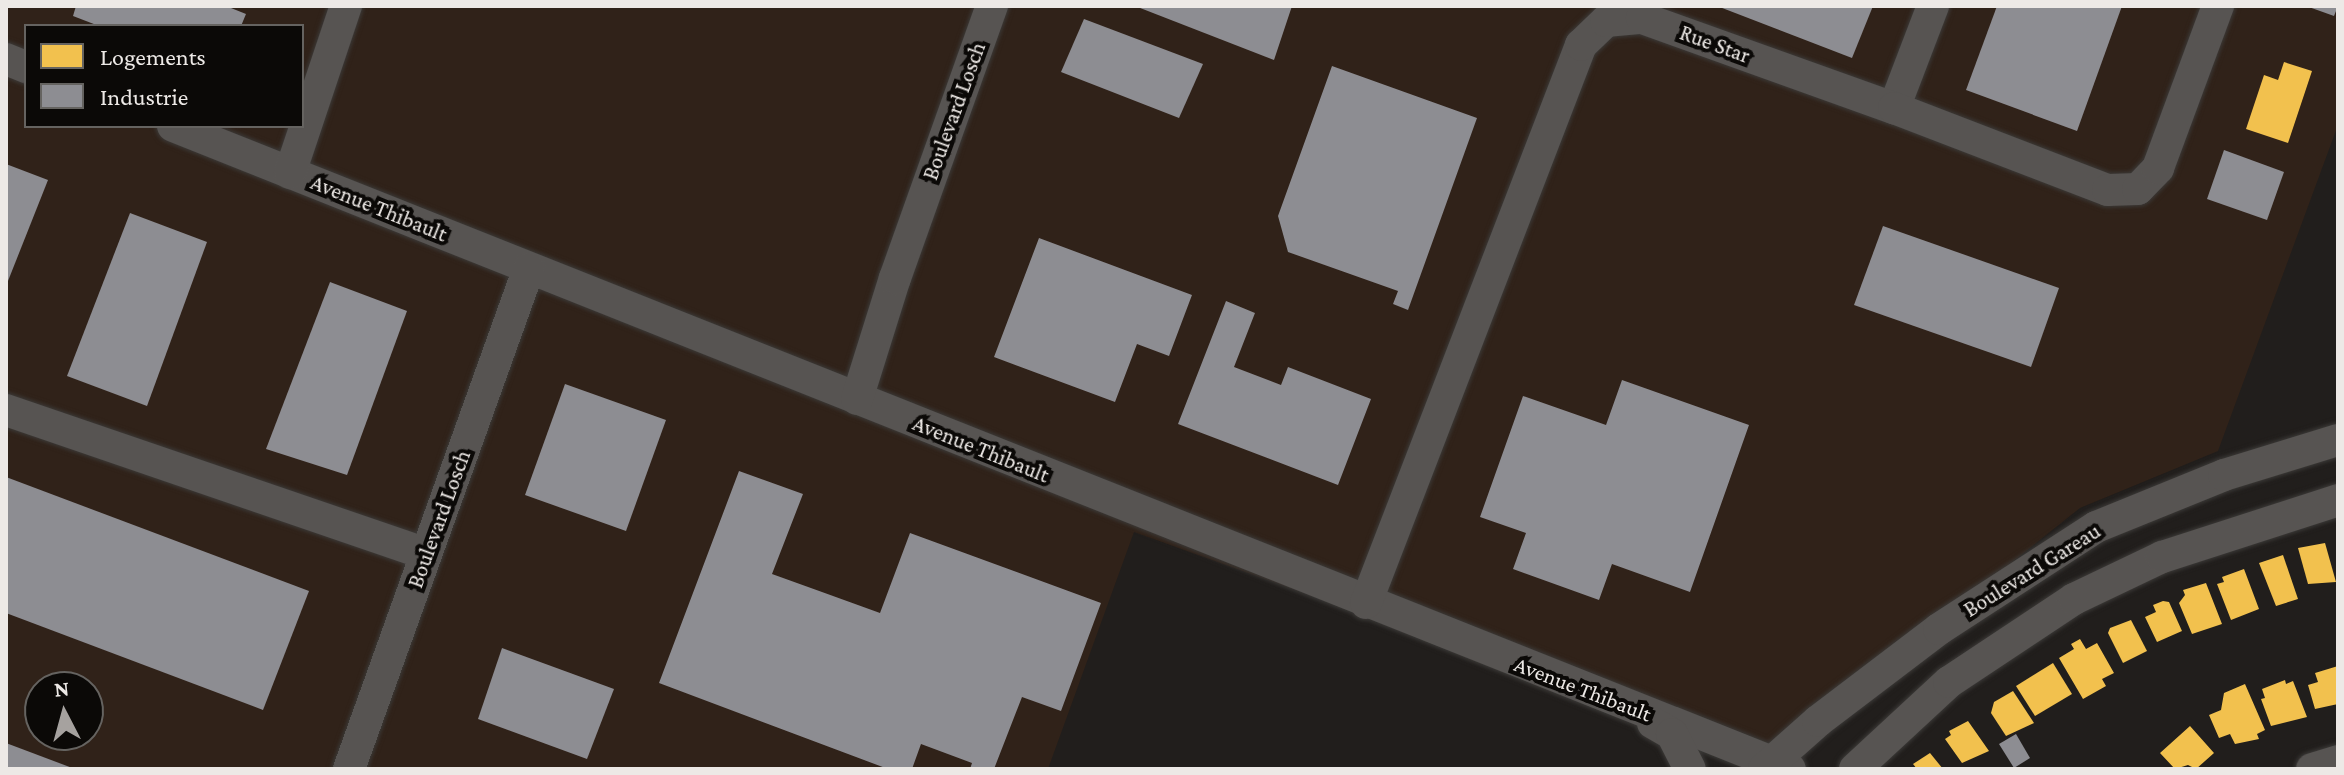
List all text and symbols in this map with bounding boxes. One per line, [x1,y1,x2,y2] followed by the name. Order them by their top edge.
[1676,19,1754,69] street label: Rue Star
[24,24,304,128] legend
[917,39,991,183] street label: Boulevard Losch
[100,43,206,70] text: Logements
[100,83,188,110] text: Industrie
[307,169,451,247] street label: Avenue Thibault
[909,410,1053,488] street label: Avenue Thibault
[402,447,476,591] street label: Boulevard Losch
[1959,517,2105,623] street label: Boulevard Gareau
[1511,651,1655,727] street label: Avenue Thibault
[24,671,104,751] north arrow
[53,675,70,702] text: N

